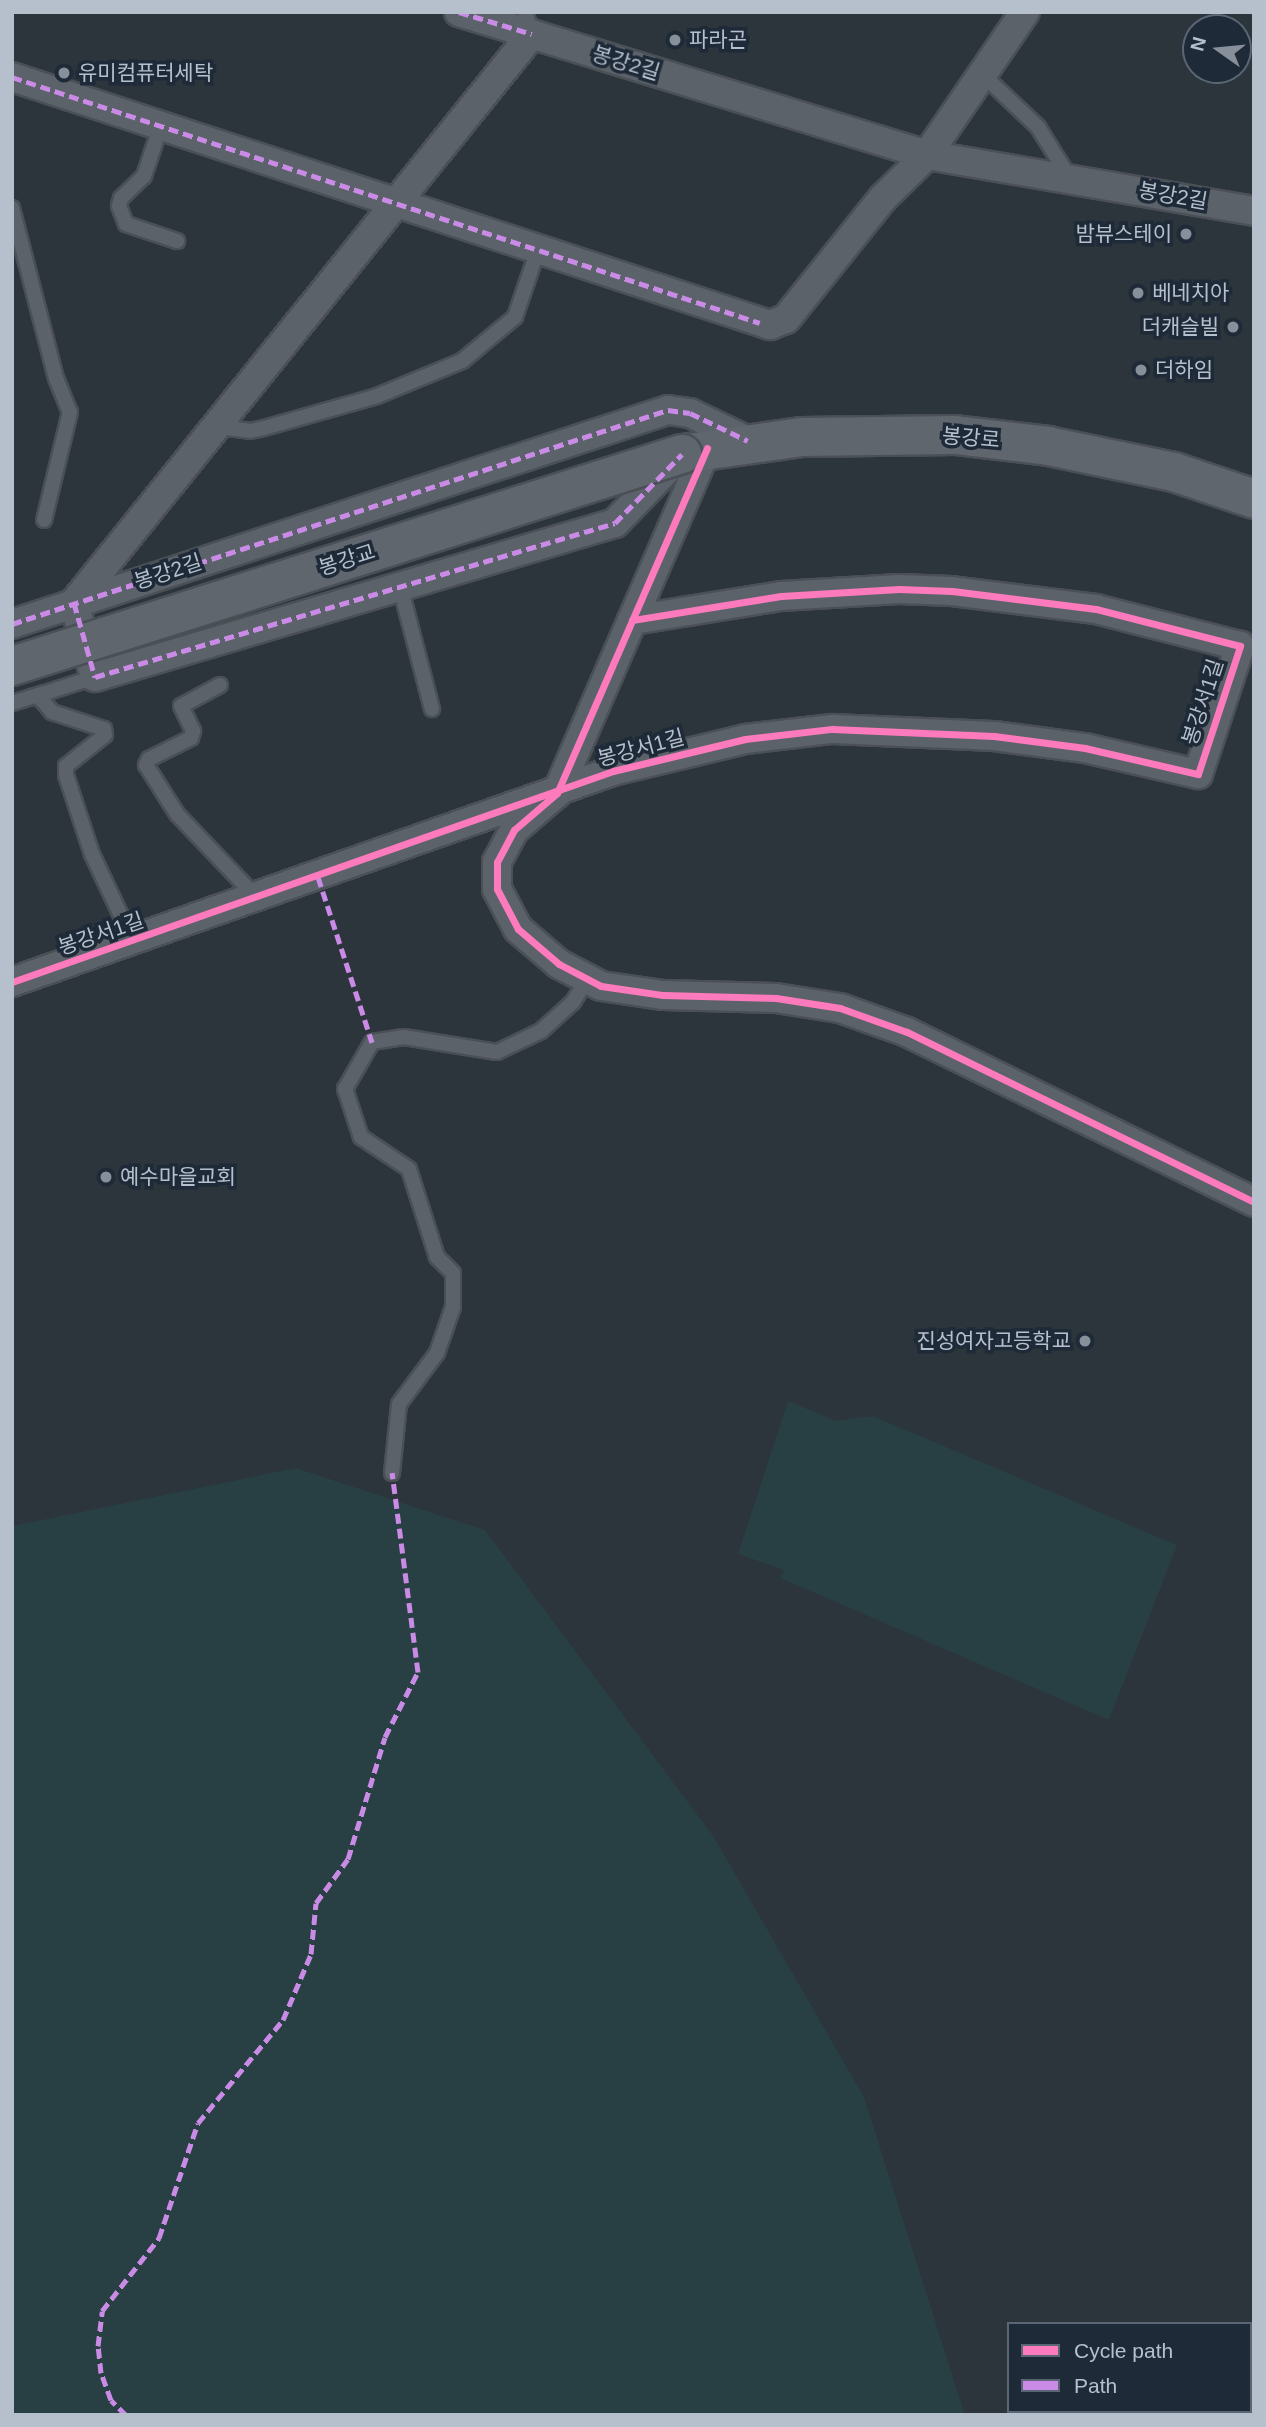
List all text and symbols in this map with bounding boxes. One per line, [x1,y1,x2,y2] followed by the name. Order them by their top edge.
[1182,14,1252,84] north arrow
[689,27,747,53] place label: 파라곤
[667,32,683,48] marker: 파라곤
[1186,35,1210,53] text: N
[589,41,663,85] street label: 봉강2길
[78,60,213,86] place label: 유미컴퓨터세탁
[56,65,72,81] marker: 유미컴퓨터세탁
[1137,178,1209,214] street label: 봉강2길
[1075,221,1172,247] place label: 밤뷰스테이
[1178,226,1194,242] marker: 밤뷰스테이
[1152,280,1229,306] place label: 베네치아
[1130,285,1146,301] marker: 베네치아
[1142,314,1219,340] place label: 더캐슬빌
[1225,319,1241,335] marker: 더캐슬빌
[1155,357,1213,383] place label: 더하임
[1133,362,1149,378] marker: 더하임
[941,423,1001,453] street label: 봉강로
[316,539,378,581] street label: 봉강교
[131,549,205,595] street label: 봉강2길
[1177,656,1229,748] street label: 봉강서1길
[595,724,687,772] street label: 봉강서1길
[55,908,147,960] street label: 봉강서1길
[120,1164,236,1190] place label: 예수마을교회
[98,1169,114,1185] marker: 예수마을교회
[916,1328,1071,1354] place label: 진성여자고등학교
[1077,1333,1093,1349] marker: 진성여자고등학교
[1007,2322,1252,2413] legend
[1074,2339,1173,2362] text: Cycle path
[1074,2374,1117,2397] text: Path

